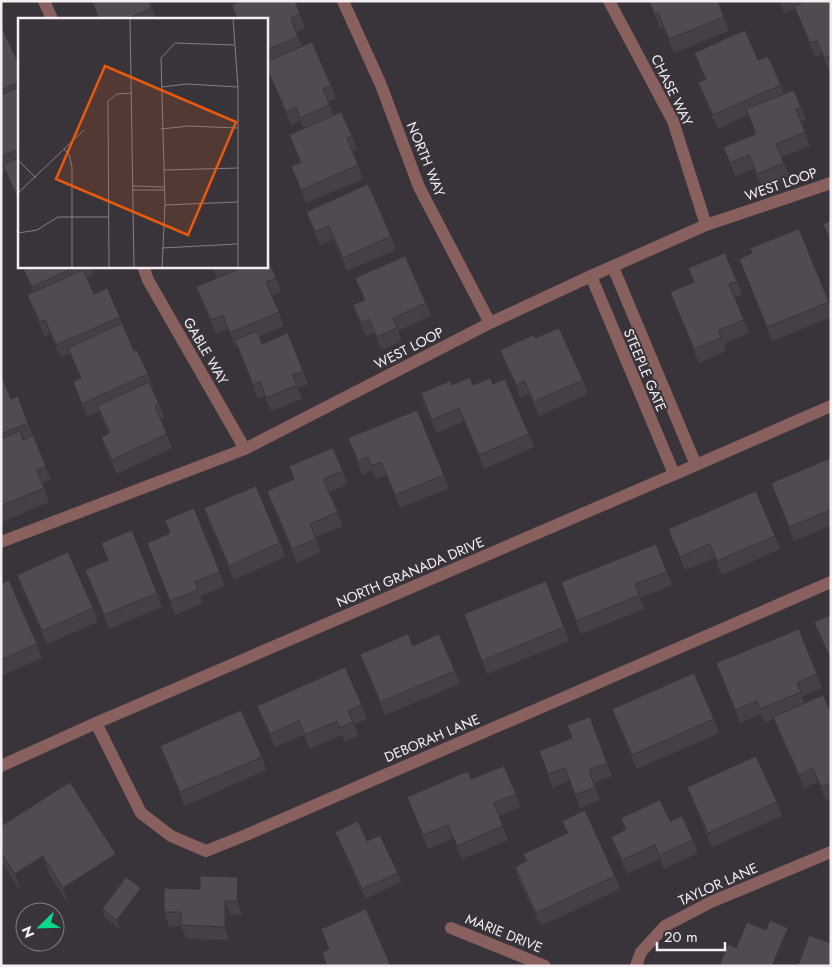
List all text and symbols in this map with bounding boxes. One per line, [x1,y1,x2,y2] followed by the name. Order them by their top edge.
[18,18,268,268] inset map
[646,51,698,129] street label: CHASE WAY
[402,119,450,200] street label: NORTH WAY
[742,162,820,206] street label: WEST LOOP
[179,314,233,388] street label: GABLE WAY
[371,322,448,374] street label: WEST LOOP
[619,325,671,415] street label: STEEPLE GATE
[333,532,487,612] street label: NORTH GRANADA DRIVE
[381,709,483,767] street label: DEBORAH LANE
[675,858,761,910] street label: TAYLOR LANE
[15,902,65,952] north arrow
[462,908,546,958] street label: MARIE DRIVE
[657,920,724,952] scale bar
[17,923,39,941] text: N
[664,926,698,948] text: 20 m

